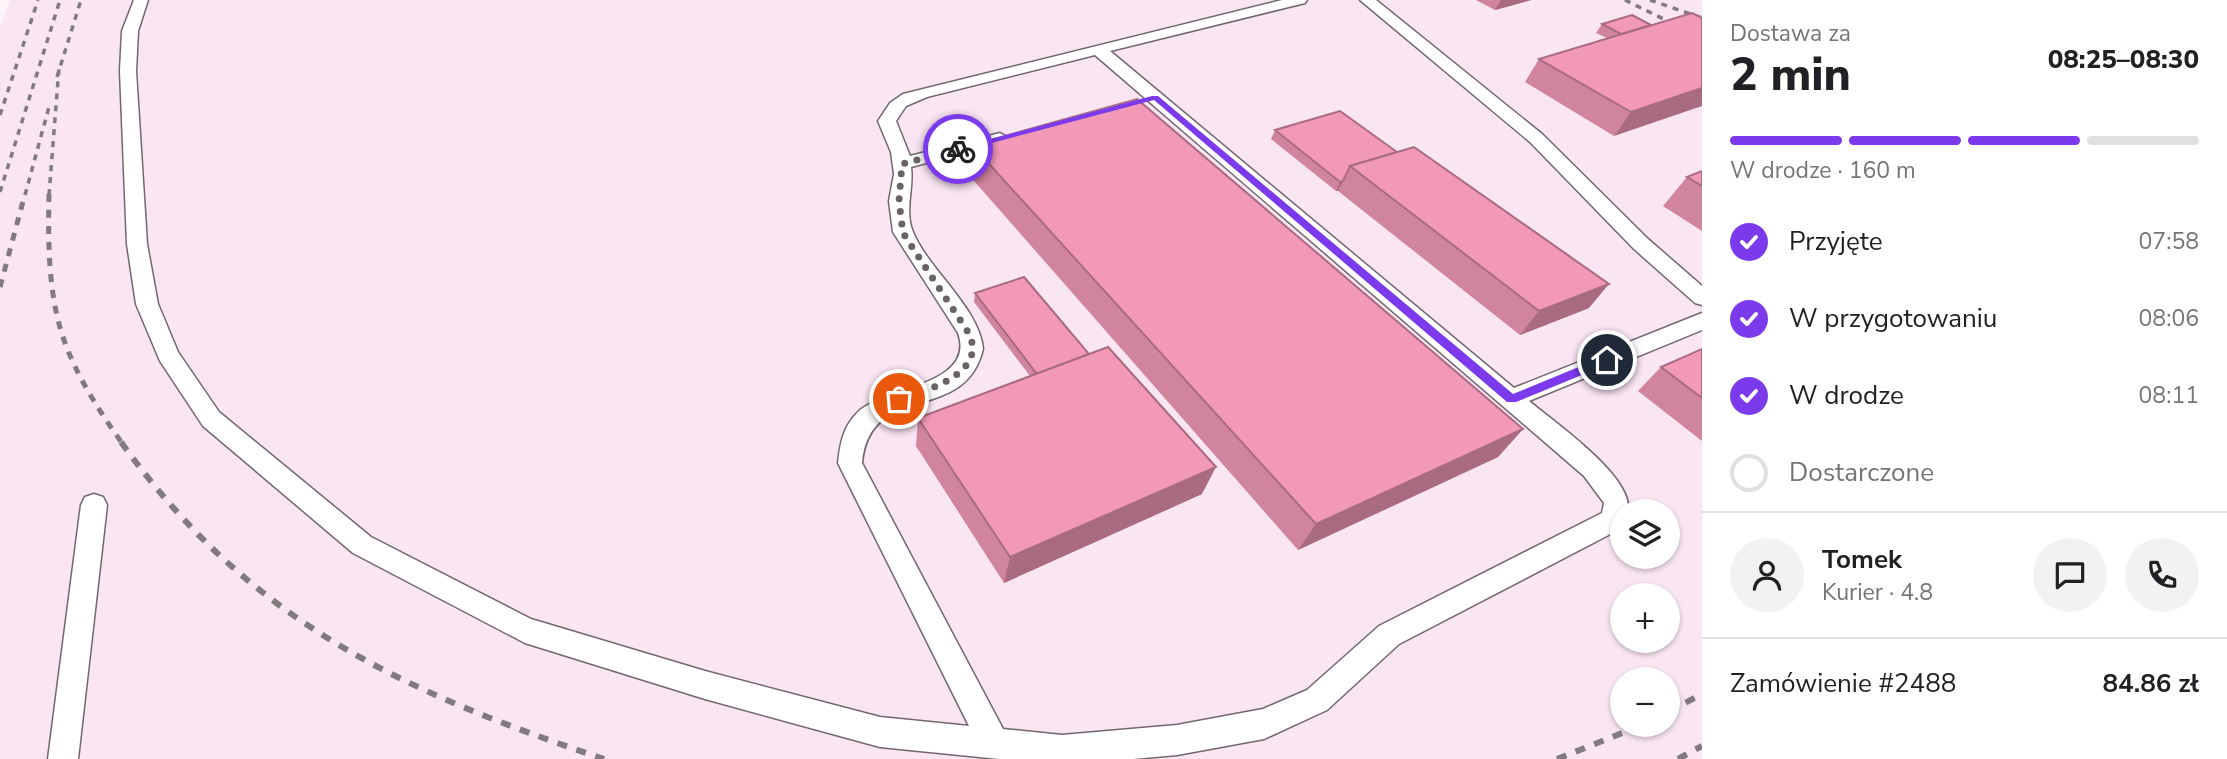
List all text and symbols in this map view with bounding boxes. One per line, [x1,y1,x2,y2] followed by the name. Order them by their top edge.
[1730,18,1851,49] text: Dostawa za
[2048,42,2199,77] text: 08:25–08:30
[1730,43,1851,106] text: 2 min
[923,114,993,184] courier
[939,130,977,168] icon: bike
[1730,155,1916,186] text: W drodze · 160 m
[1730,223,1768,261] icon: check
[1789,224,1883,259] text: Przyjęte
[2139,226,2199,257] text: 07:58
[1730,300,1768,338] icon: check
[1789,301,1997,336] text: W przygotowaniu
[2139,303,2199,334] text: 08:06
[1577,330,1637,390] pin
[1588,341,1626,379] icon: home
[869,369,929,429] pin
[1730,377,1768,415] icon: check
[1789,378,1904,413] text: W drodze
[880,380,918,418] icon: bag
[2139,380,2199,411] text: 08:11
[1789,455,1934,490] text: Dostarczone
[1610,499,1680,737] map controls
[1610,499,1680,569] button: layers
[1730,538,1804,612] button: person
[2033,538,2107,612] button: chat
[2125,538,2199,612] button: phone
[1822,542,1902,577] text: Tomek
[1822,577,1933,608] text: Kurier · 4.8
[1610,583,1680,653] button: +
[1730,666,1956,701] text: Zamówienie #2488
[2103,666,2199,701] text: 84.86 zł
[1610,667,1680,737] button: −

